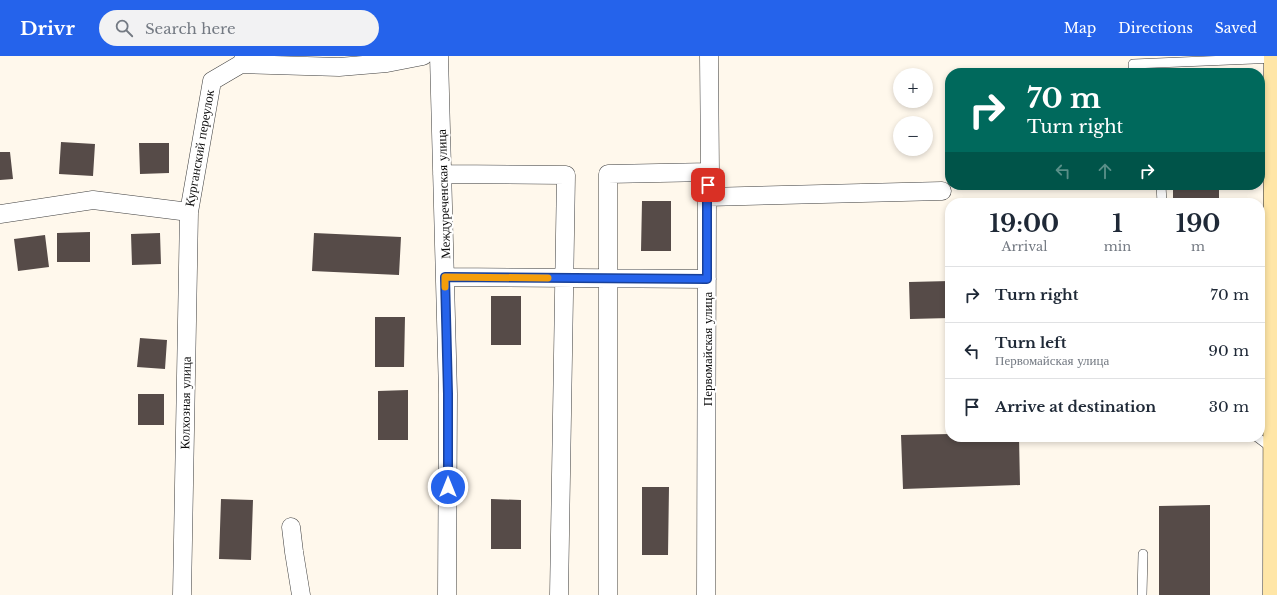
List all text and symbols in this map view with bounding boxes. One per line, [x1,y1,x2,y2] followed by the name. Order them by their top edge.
[99,10,379,46] search box
[20,17,75,40] text: Drivr
[113,17,135,39] icon: search
[145,19,236,38] text: Search here
[1064,19,1096,37] text: Map
[1118,19,1193,37] text: Directions
[1215,19,1257,37] text: Saved
[893,68,933,156] map controls
[893,68,933,108] button: +
[1027,81,1101,116] text: 70 m
[961,84,1013,136] icon: right
[181,88,218,208] street label: Курганский переулок
[893,116,933,156] button: −
[1027,116,1123,138] text: Turn right
[433,129,454,259] street label: Междуреченская улица
[1052,160,1074,182] icon: left
[1094,160,1116,182] icon: ahead
[1136,160,1158,182] icon: right
[691,168,725,202] pin
[697,174,719,196] icon: arrive
[990,209,1059,238] text: 19:00
[1112,209,1123,238] text: 1
[1176,209,1220,238] text: 190
[1001,238,1047,255] text: Arrival
[1104,238,1131,255] text: min
[1191,238,1205,255] text: m
[961,284,983,306] icon: right
[995,285,1078,304] text: Turn right
[1210,285,1249,304] text: 70 m
[699,292,716,406] street label: Первомайская улица
[995,333,1066,352] text: Turn left
[961,340,983,362] icon: left
[1208,341,1249,360] text: 90 m
[995,352,1109,369] text: Первомайская улица
[176,356,195,450] street label: Колхозная улица
[961,396,983,418] icon: arrive
[995,397,1156,416] text: Arrive at destination
[1209,397,1249,416] text: 30 m
[427,466,469,508] position arrow

